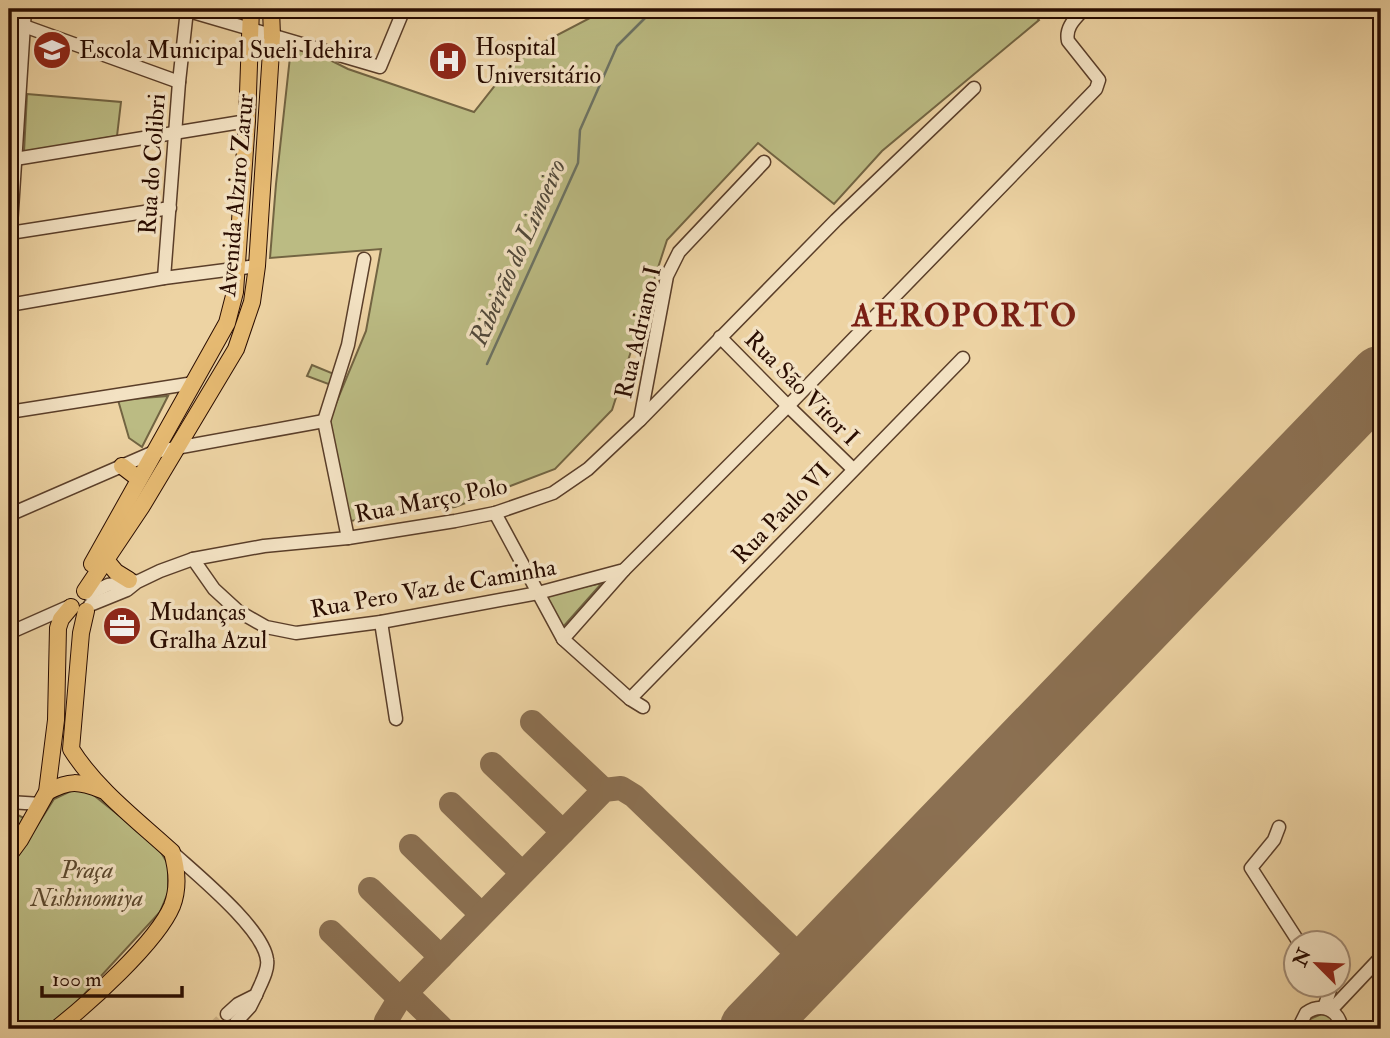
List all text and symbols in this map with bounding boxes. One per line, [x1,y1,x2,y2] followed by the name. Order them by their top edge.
[31,29,73,71] school or university icon: Escola Municipal Sueli Idehira
[475,32,601,91] place label: Hospital Universitário
[79,35,373,66] place label: Escola Municipal Sueli Idehira
[427,40,469,82] hospital icon: Hospital Universitário
[212,92,261,299] street label: Avenida Alziro Zarur
[132,93,173,236] street label: Rua do Colibri
[462,154,573,351] water label: Ribeirão do Limoeiro
[608,263,669,401] street label: Rua Adriano I
[850,296,1078,336] district label: AEROPORTO
[738,324,866,452] street label: Rua São Vitor I
[725,456,837,571] street label: Rua Paulo VI
[352,471,510,530] street label: Rua Março Polo
[308,551,559,625] street label: Rua Pero Vaz de Caminha
[149,597,267,656] place label: Mudanças Gralha Azul
[101,605,143,647] office icon: Mudanças Gralha Azul
[29,855,143,914] park label: Praça Nishinomiya
[1282,930,1352,1000] north arrow
[1288,944,1317,971] text: N
[42,954,182,998] scale bar
[52,966,102,993] text: 100 m

